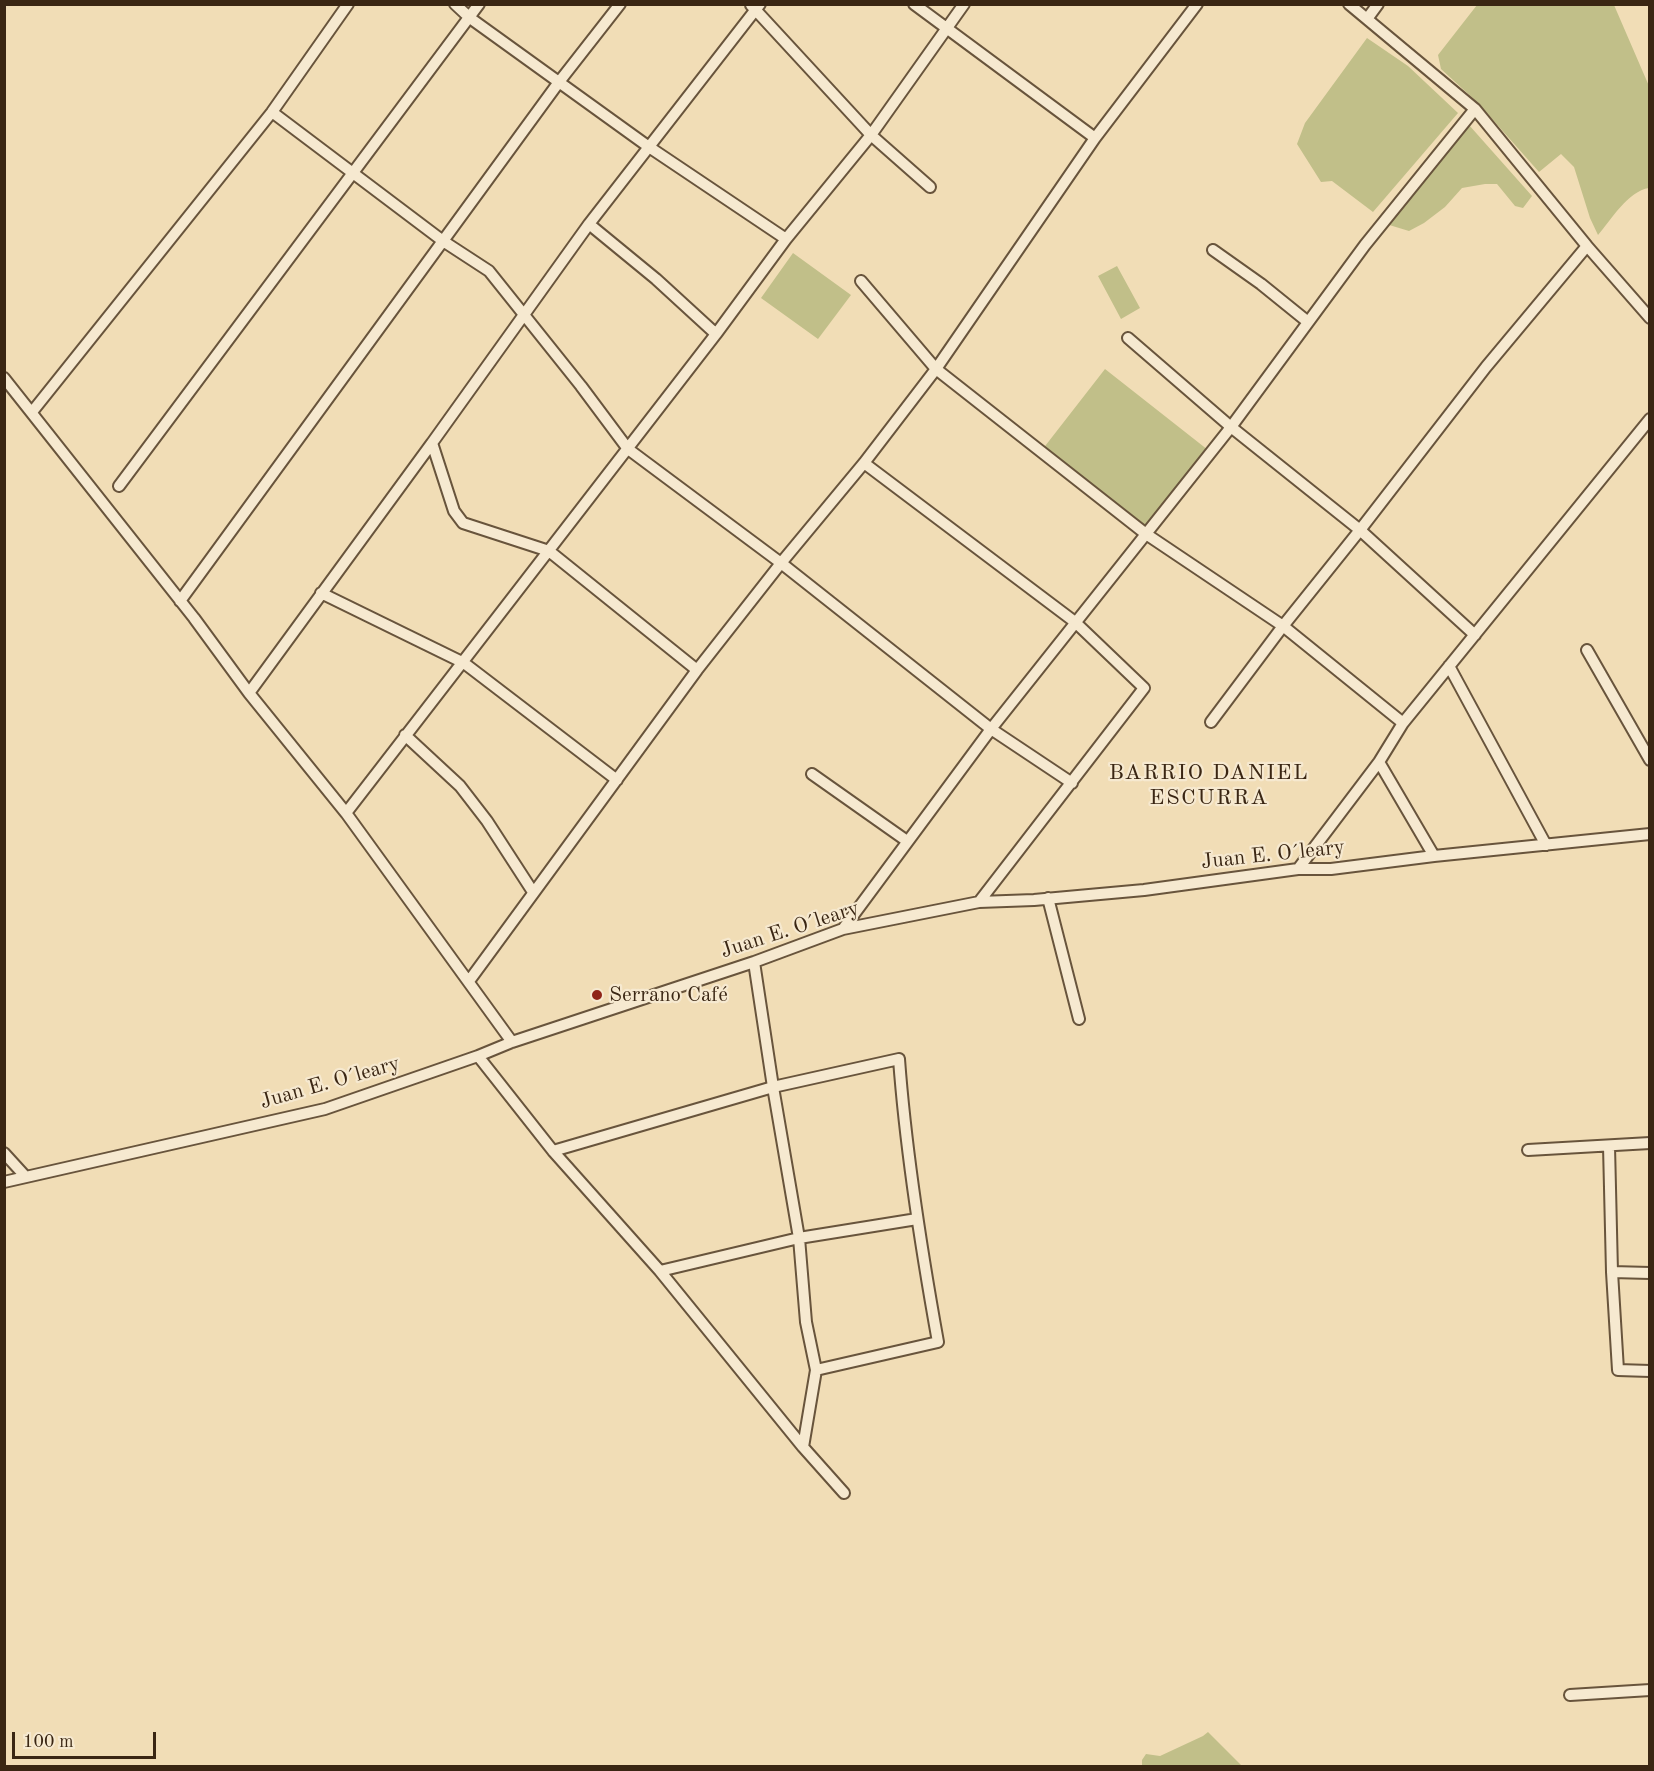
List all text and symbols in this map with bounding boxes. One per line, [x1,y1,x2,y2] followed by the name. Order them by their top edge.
[1109,760,1309,812] district label: BARRIO DANIEL ESCURRA
[1200,835,1346,875] street label: Juan E. O´leary
[717,896,863,964] street label: Juan E. O´leary
[609,982,728,1008] place label: Serrano Café
[590,988,604,1002] marker: Serrano Café
[257,1051,403,1115] street label: Juan E. O´leary
[15,1720,159,1758] scale bar
[23,1733,74,1751] text: 100 m

